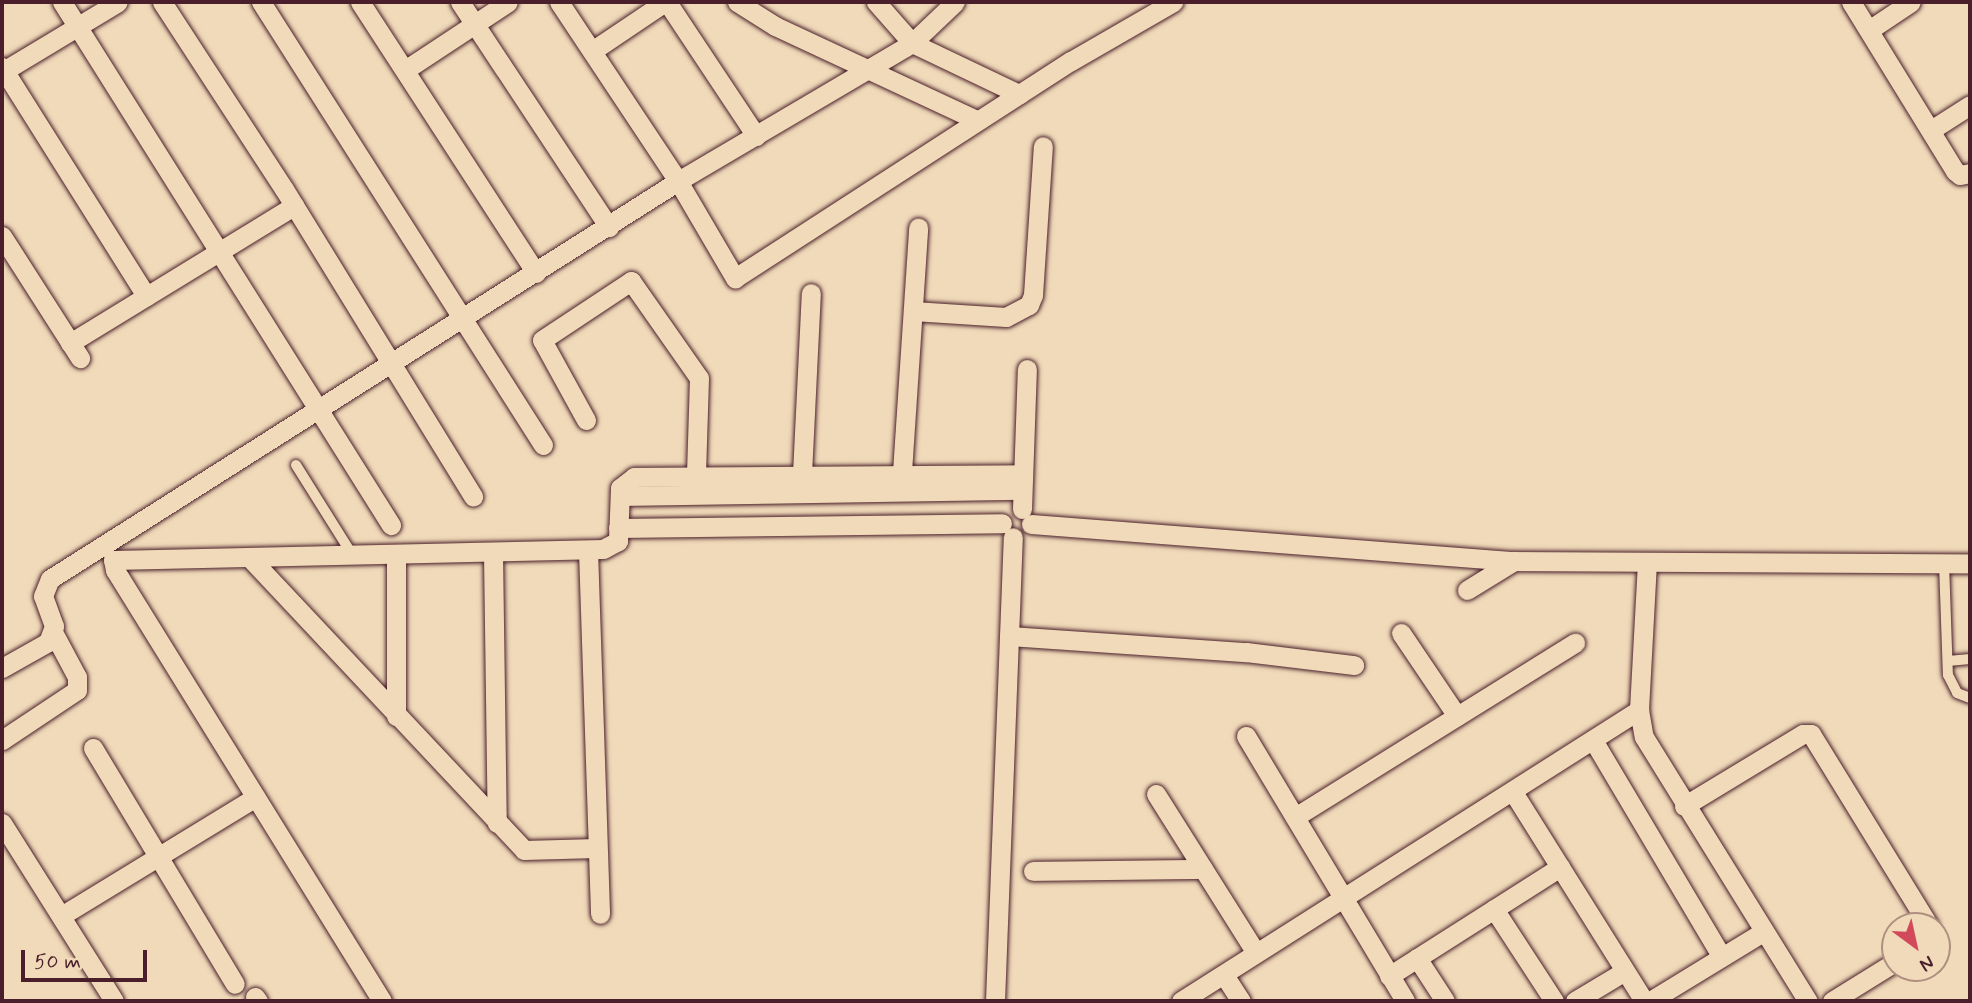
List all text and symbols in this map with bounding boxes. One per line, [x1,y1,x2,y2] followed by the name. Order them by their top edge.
[1881,912,1951,982] north arrow
[24,936,150,980] scale bar
[34,948,81,976] text: 50 m
[1915,949,1939,977] text: N

